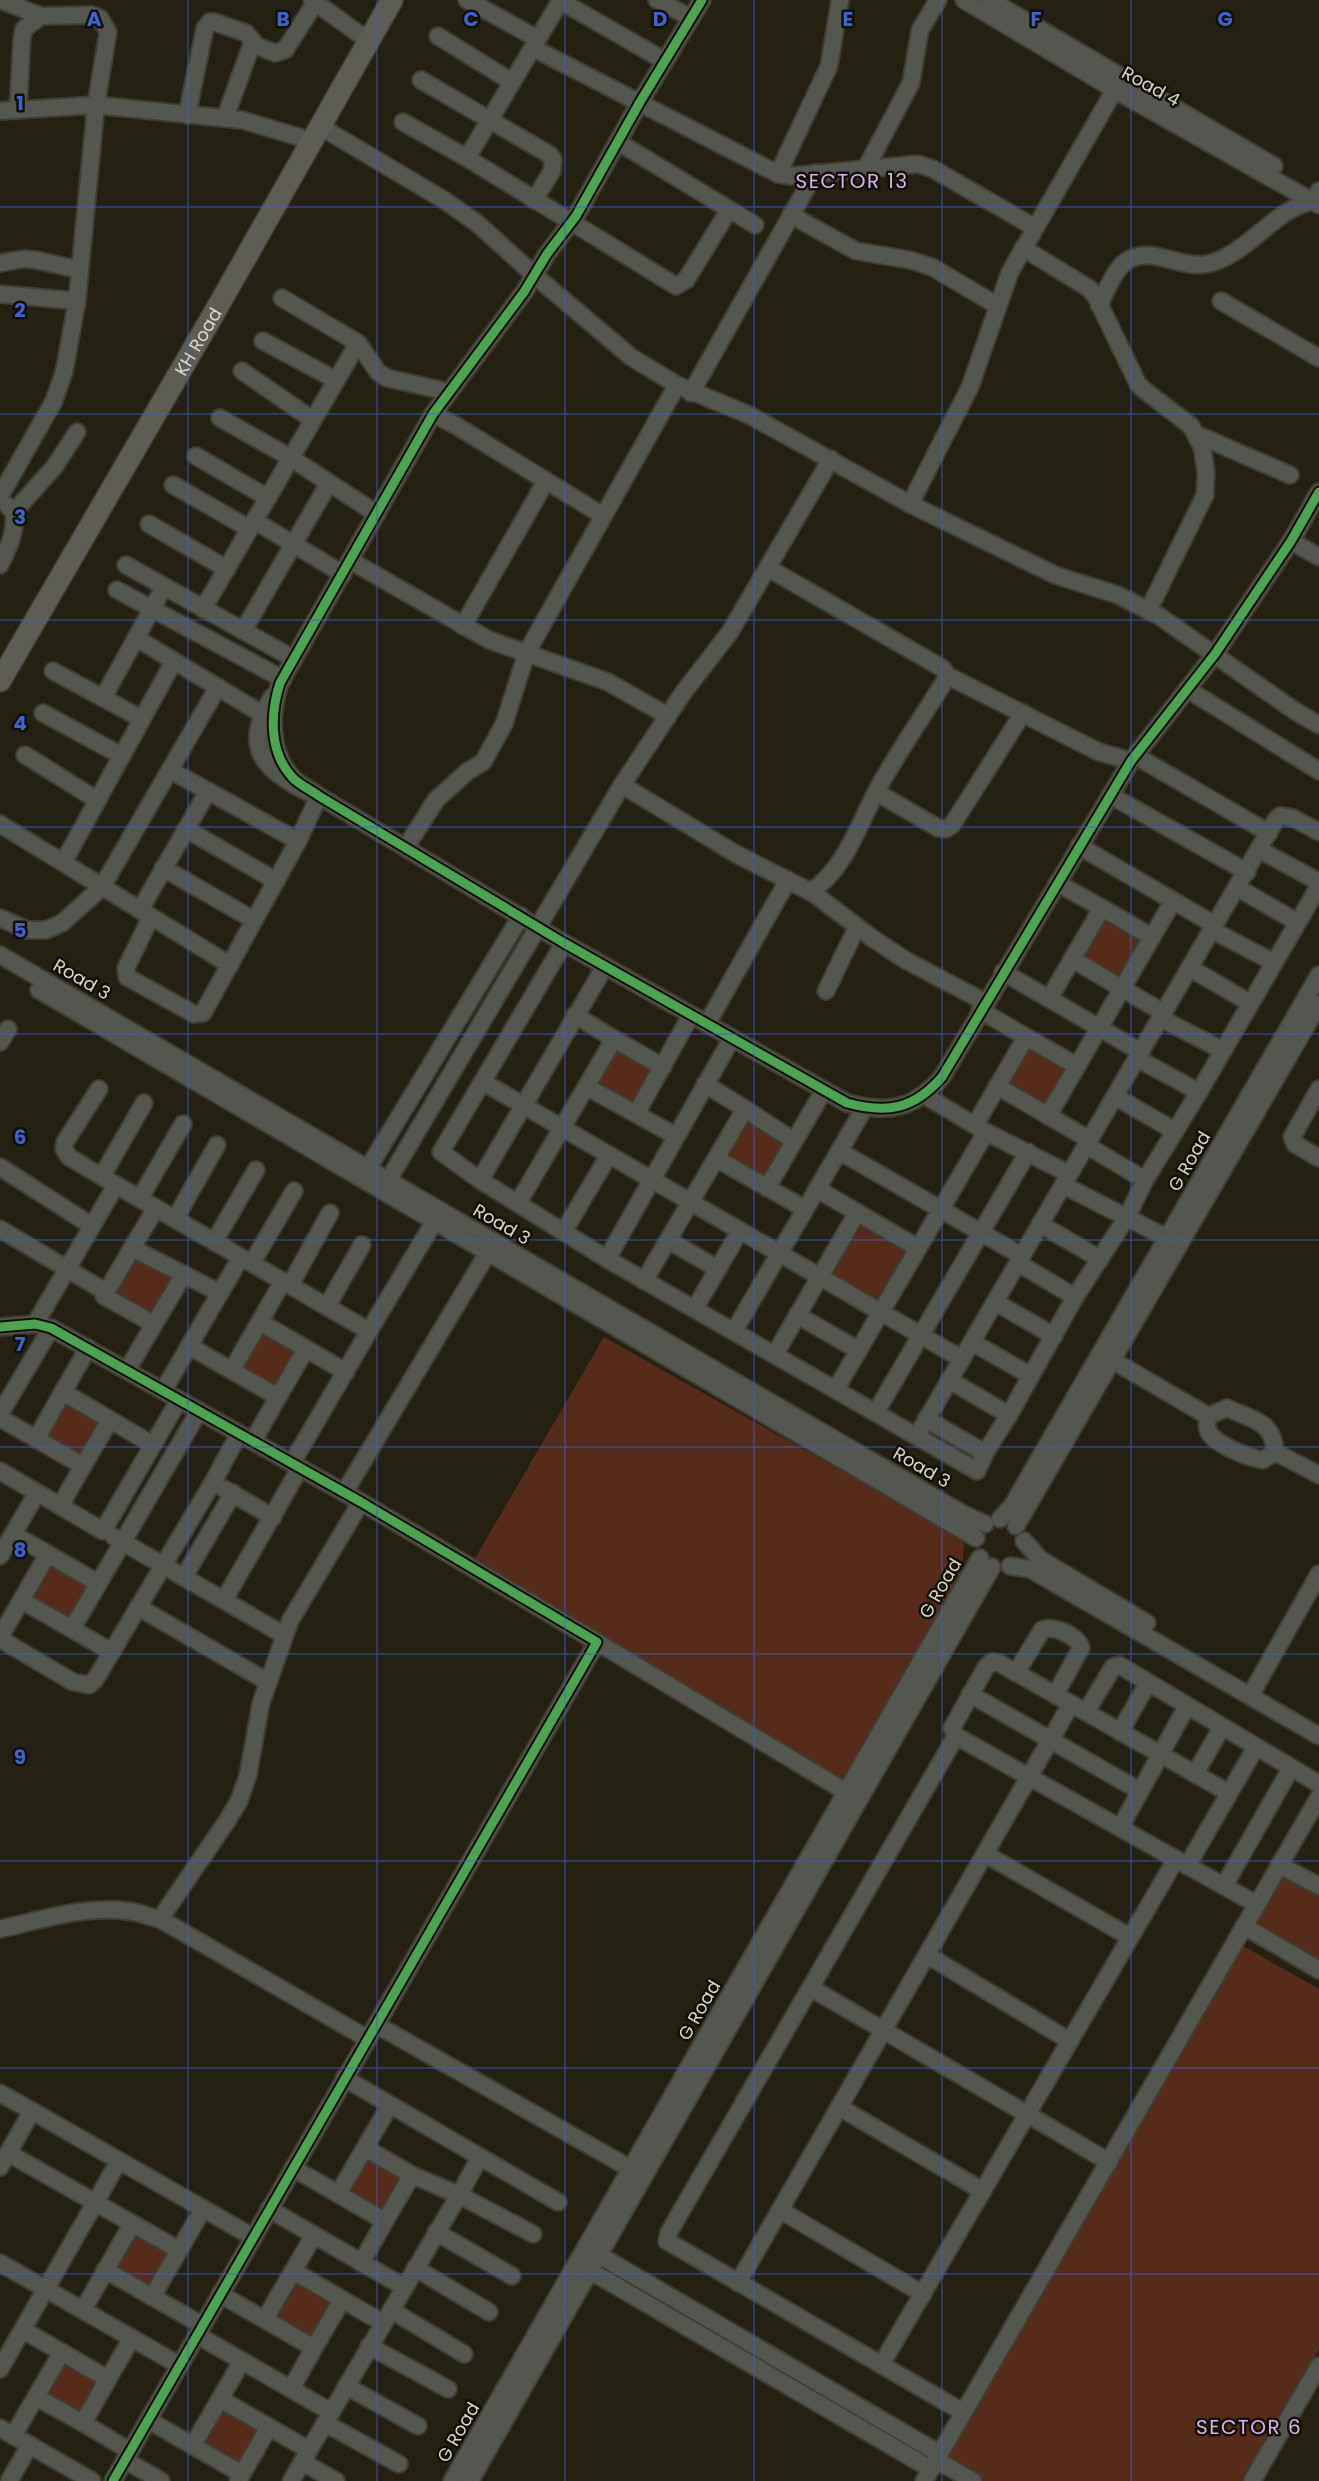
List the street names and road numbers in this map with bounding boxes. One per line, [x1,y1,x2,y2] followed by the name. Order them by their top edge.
[1117,60,1185,112] street label: Road 4
[168,303,227,380] street label: KH Road
[49,953,115,1005] street label: Road 3
[1162,1126,1216,1196] street label: G Road
[469,1198,535,1250] street label: Road 3
[889,1441,955,1493] street label: Road 3
[913,1553,967,1623] street label: G Road
[672,1975,726,2045] street label: G Road
[431,2397,485,2467] street label: G Road

